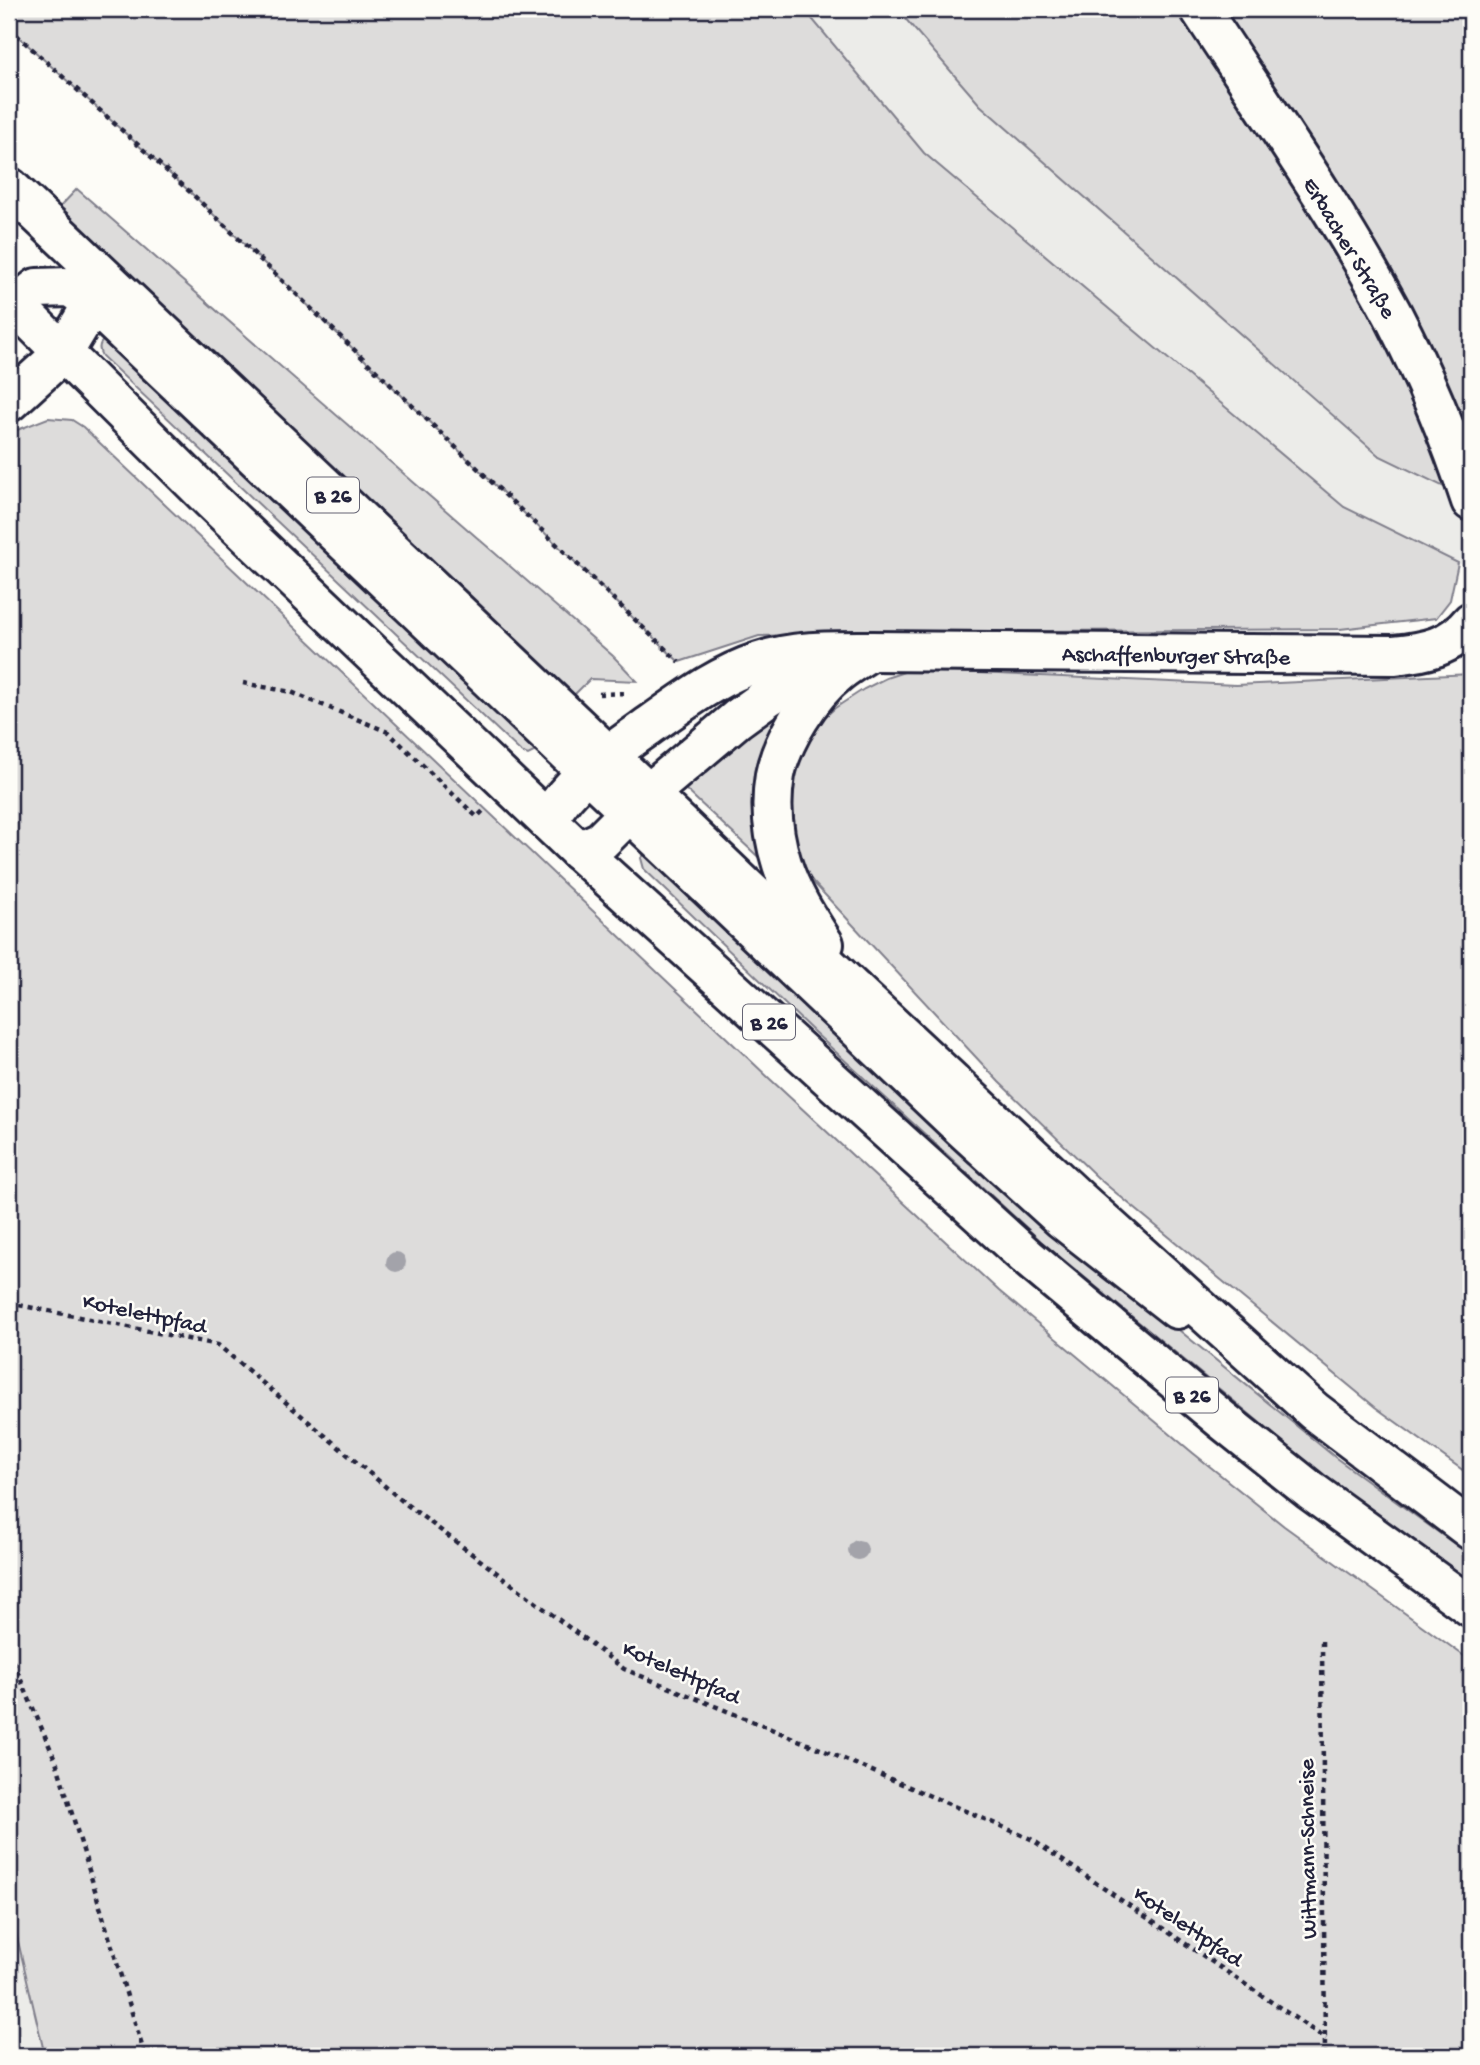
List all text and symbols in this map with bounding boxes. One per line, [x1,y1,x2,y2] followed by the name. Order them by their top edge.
[1295,173,1401,325] street label: Erbacher Straße
[307,477,359,512] road number: B 26
[1062,642,1291,673] street label: Aschaffenburger Straße
[743,1004,795,1040] road number: B 26
[80,1289,210,1342] street label: Kotelettpfad
[1166,1378,1218,1412] road number: B 26
[617,1636,745,1713] street label: Kotelettpfad
[1294,1757,1325,1939] street label: Wittmann-Schneise
[1127,1881,1248,1975] street label: Kotelettpfad

